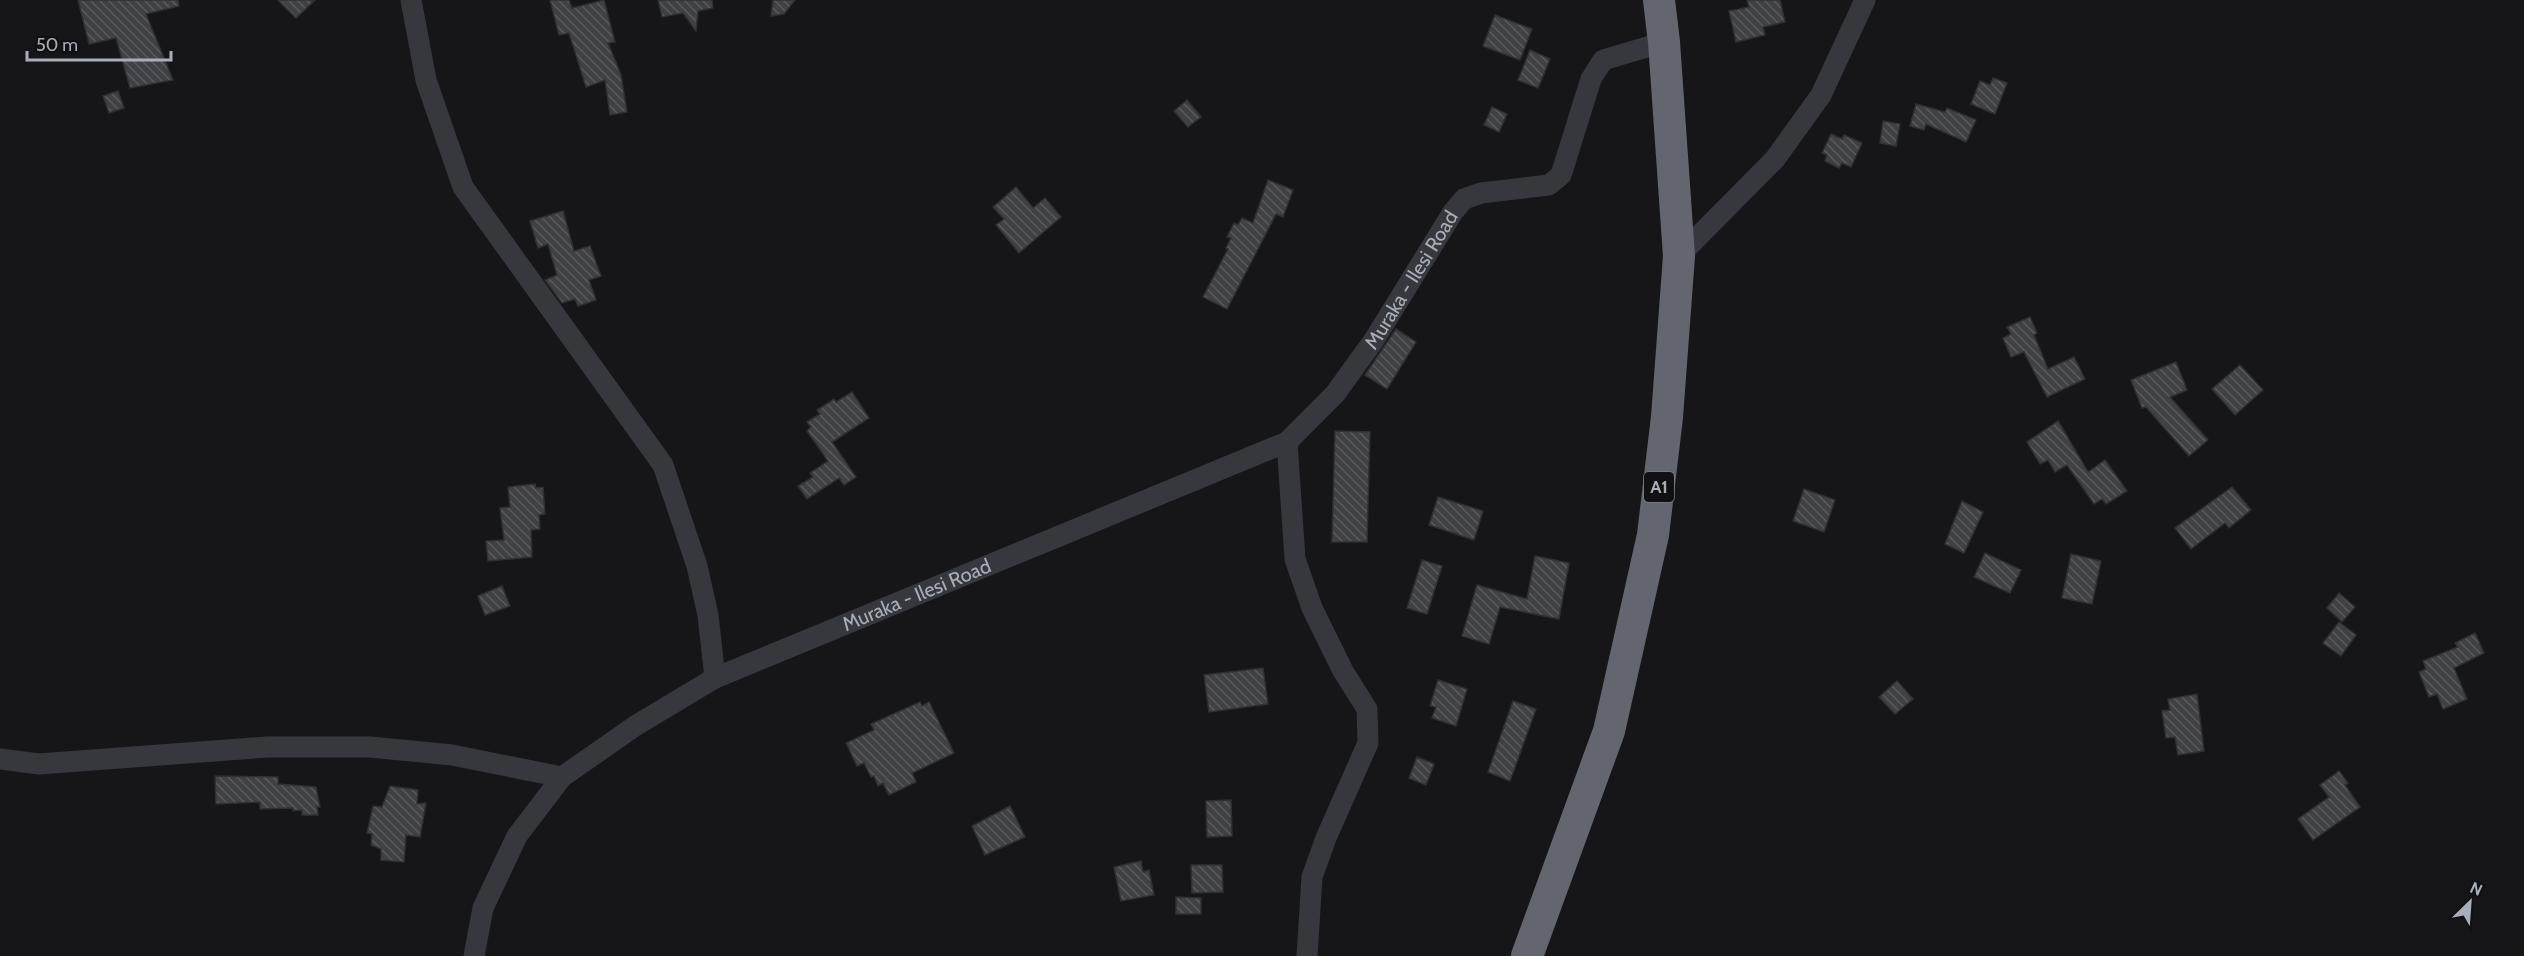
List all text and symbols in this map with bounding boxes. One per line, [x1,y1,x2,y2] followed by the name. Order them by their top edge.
[27,24,171,62] scale bar
[36,34,78,56] text: 50 m
[1359,206,1463,354] street label: Muraka - Ilesi Road
[1644,472,1674,502] road number: A1
[839,554,994,636] street label: Muraka - Ilesi Road
[2440,872,2500,932] north arrow
[2467,878,2485,900] text: N

